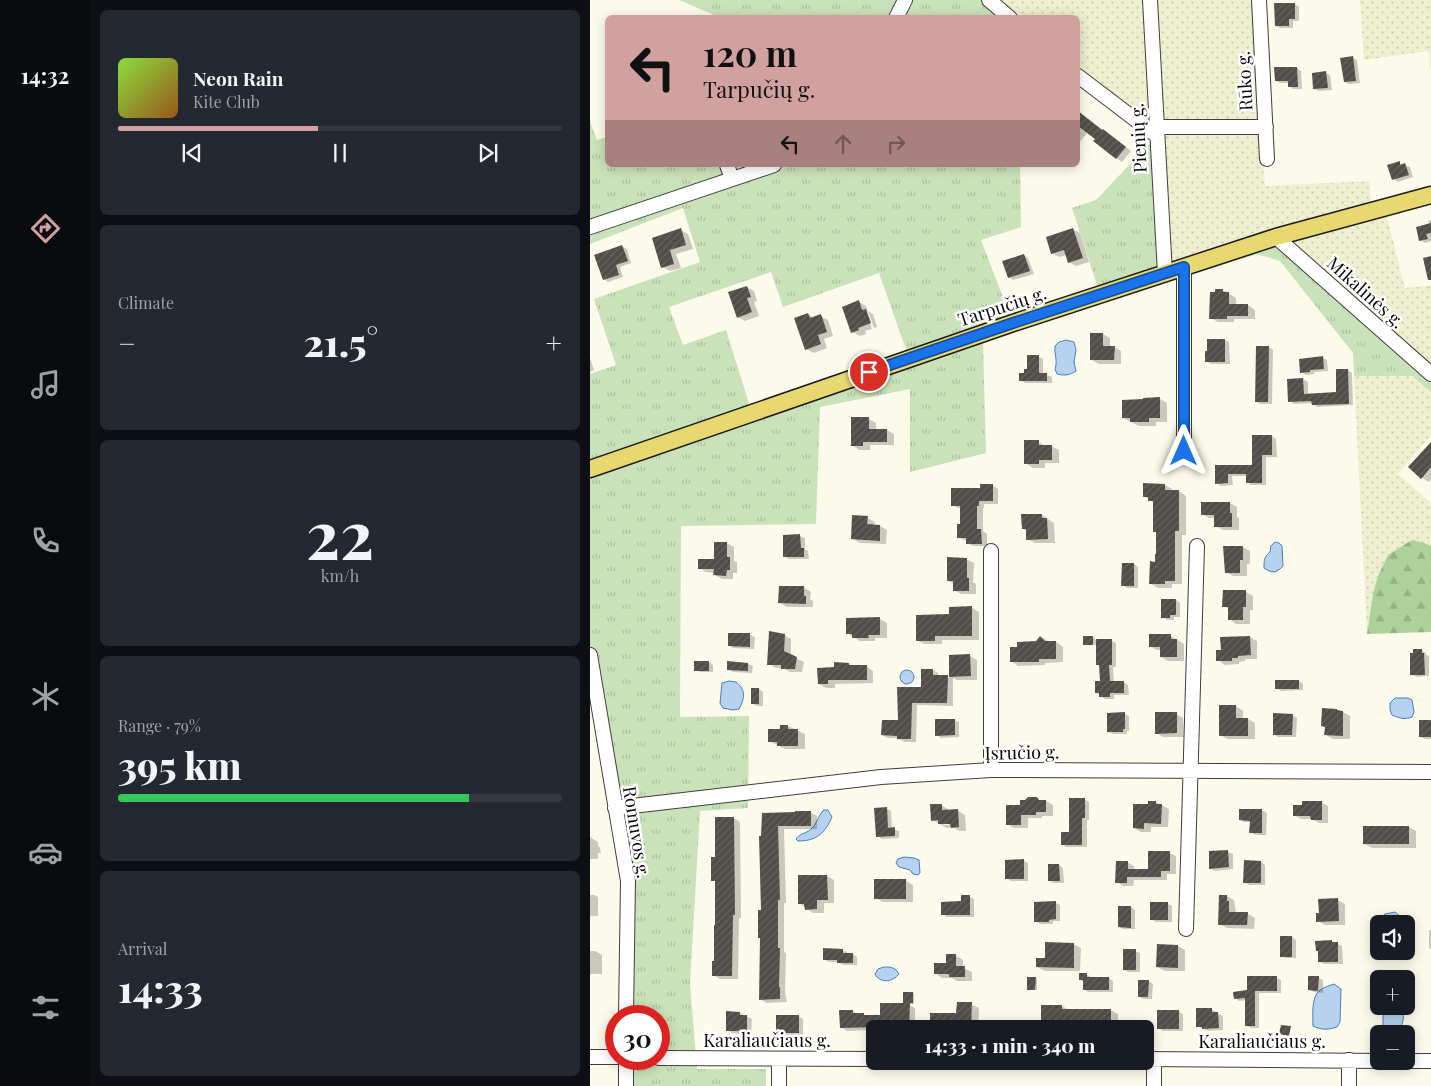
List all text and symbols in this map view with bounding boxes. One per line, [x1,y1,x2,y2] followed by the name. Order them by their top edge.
[703,29,797,76] text: 120 m
[620,35,685,100] icon: left
[1230,50,1258,112] street label: Rūko g.
[21,60,69,90] text: 14:32
[193,65,283,91] text: Neon Rain
[703,74,815,104] text: Tarpučių g.
[193,91,260,112] text: Kite Club
[1124,102,1152,174] street label: Pienių g.
[776,130,804,158] icon: left
[829,130,857,158] icon: ahead
[882,130,910,158] icon: right
[178,139,206,167] icon: previous
[326,139,354,167] icon: pause
[474,139,502,167] icon: next
[28,211,63,246] icon: directions
[1322,251,1410,333] street label: Mikalinės g.
[955,280,1049,332] street label: Tarpučių g.
[118,292,174,313] text: Climate
[304,316,378,367] text: 21.5°
[118,324,136,361] text: −
[546,324,562,361] text: +
[848,351,890,393] pin
[855,358,883,386] icon: arrive
[28,367,63,402] icon: music
[1157,424,1209,476] position arrow
[306,489,374,575] text: 22
[28,523,63,558] icon: phone
[321,565,359,586] text: km/h
[28,679,63,714] icon: climate
[118,715,201,736] text: Range · 79%
[118,739,242,790] text: 395 km
[984,739,1060,765] street label: Įsručio g.
[618,784,656,880] street label: Romuvos g.
[28,835,63,870] icon: car
[1370,915,1415,1070] map controls
[1370,915,1415,960] button: sound
[118,938,167,959] text: Arrival
[118,962,203,1013] text: 14:33
[1370,970,1415,1015] button: +
[28,990,63,1025] icon: filters
[605,1005,670,1070] speed limit sign: 30
[1370,1025,1415,1070] button: −
[703,1028,831,1052] street label: Karaliaučiaus g.
[1198,1029,1326,1053] street label: Karaliaučiaus g.
[925,1032,1095,1058] text: 14:33 · 1 min · 340 m

